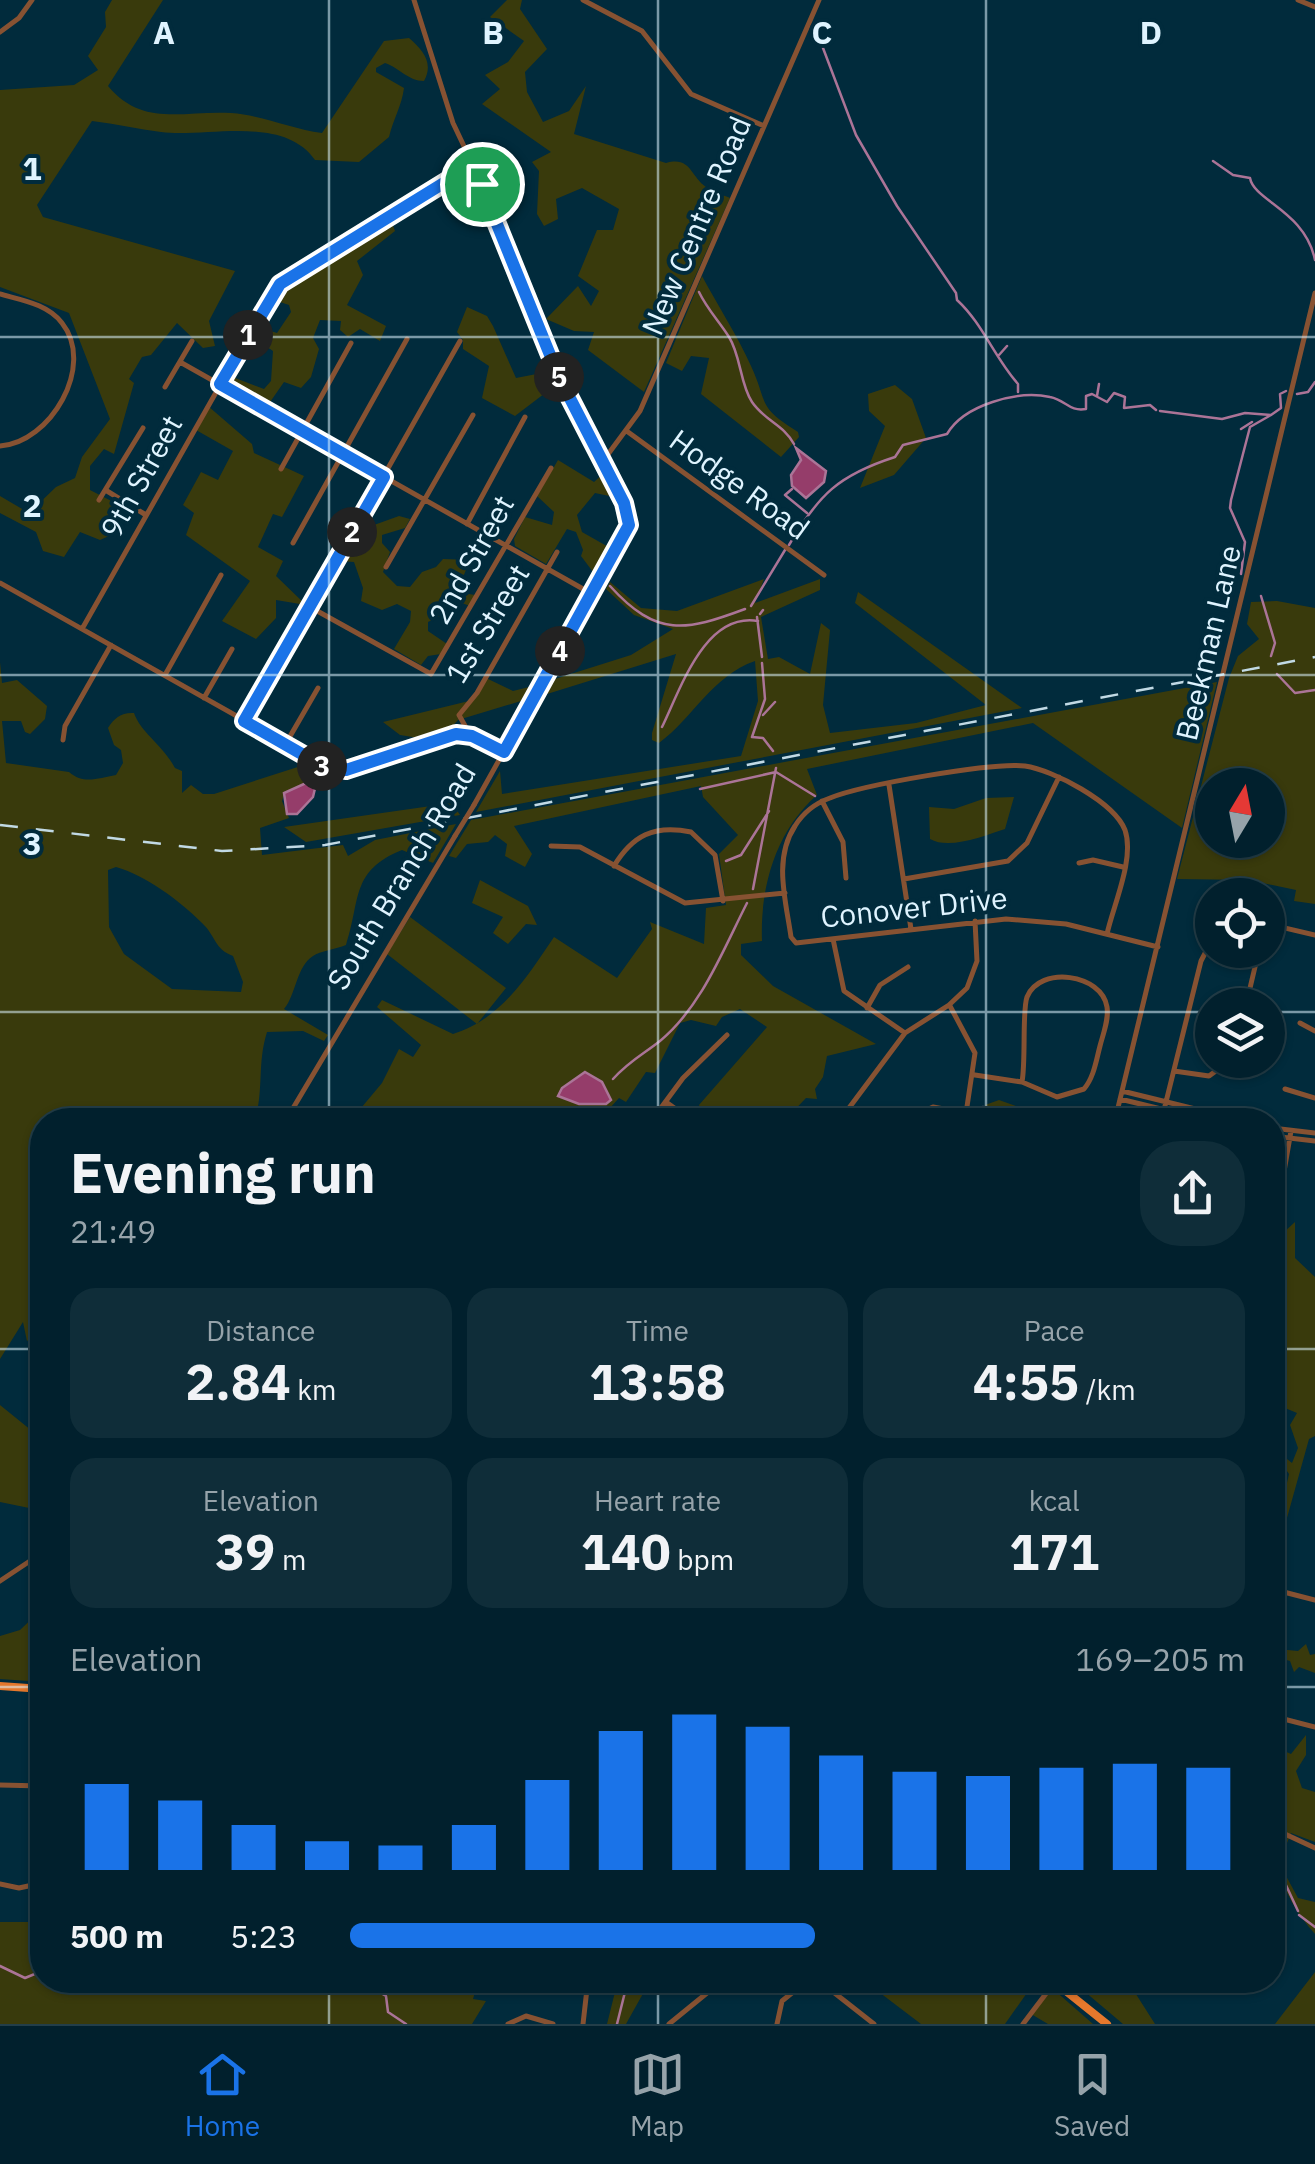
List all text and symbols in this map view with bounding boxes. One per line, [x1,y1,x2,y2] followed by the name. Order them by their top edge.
[153,11,175,53] text: A
[482,11,504,53] text: B
[812,11,832,53] text: C
[1140,11,1162,53] text: D
[632,110,759,341] street label: New Centre Road
[440,142,525,227] pin
[22,147,42,189] text: 1
[455,157,510,212] icon: arrive
[223,310,273,360] pin: 1
[240,316,256,353] text: 1
[534,352,584,402] pin: 5
[551,358,567,395] text: 5
[91,408,190,545] street label: 9th Street
[662,420,818,548] street label: Hodge Road
[22,484,42,526] text: 2
[419,488,522,631] street label: 2nd Street
[327,507,377,557] pin: 2
[344,513,360,550] text: 2
[1166,541,1249,744] street label: Beekman Lane
[436,556,538,690] street label: 1st Street
[535,626,585,676] pin: 4
[552,632,568,669] text: 4
[297,741,347,791] pin: 3
[314,747,330,784] text: 3
[318,756,484,997] street label: South Branch Road
[1195,768,1285,858] north arrow
[1195,768,1285,1078] map controls
[22,822,42,864] text: 3
[818,877,1009,936] street label: Conover Drive
[1195,878,1285,968] button: locate
[1195,988,1285,1078] button: layers
[70,1137,376,1208] text: Evening run
[1140,1141,1245,1246] button: share
[70,1210,156,1252] text: 21:49
[206,1312,315,1349] text: Distance
[626,1312,689,1349] text: Time
[1024,1312,1085,1349] text: Pace
[185,1349,291,1414] text: 2.84
[589,1349,726,1414] text: 13:58
[973,1349,1079,1414] text: 4:55
[291,1371,336,1408] text: km
[1079,1371,1136,1408] text: /km
[203,1482,319,1519] text: Elevation
[594,1482,721,1519] text: Heart rate
[1029,1482,1080,1519] text: kcal
[215,1519,275,1584] text: 39
[581,1519,671,1584] text: 140
[1009,1519,1099,1584] text: 171
[275,1541,306,1578] text: m
[671,1541,734,1578] text: bpm
[70,1638,203,1680] text: Elevation
[1075,1638,1245,1680] text: 169–205 m
[70,1915,164,1957] text: 500 m
[230,1915,297,1957] text: 5:23
[185,2047,260,2144] tab: Home
[630,2047,685,2144] tab: Map
[1054,2047,1130,2144] tab: Saved

